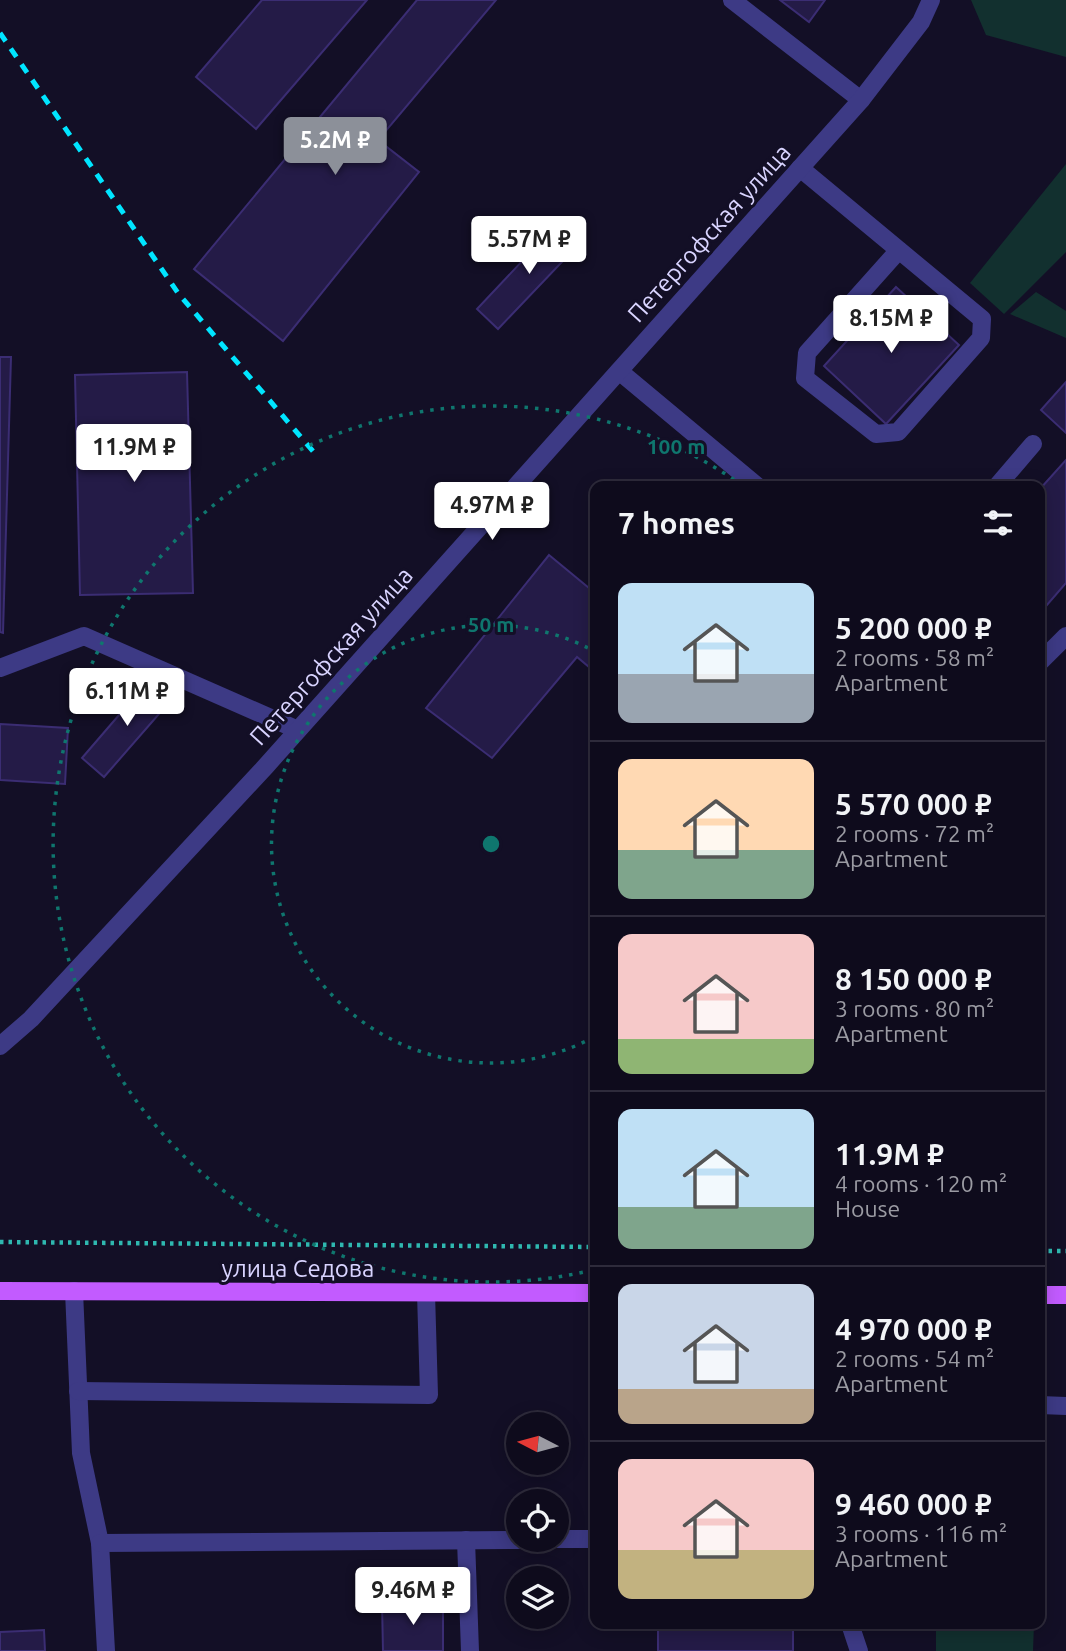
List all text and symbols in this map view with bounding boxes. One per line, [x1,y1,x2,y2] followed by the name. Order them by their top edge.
[278,118,392,177] pin: 5.2M ₽
[300,127,370,152] text: 5.2M ₽
[622,139,796,327] street label: Петергофская улица
[464,216,594,276] pin: 5.57M ₽
[487,226,571,251] text: 5.57M ₽
[826,296,956,355] pin: 8.15M ₽
[849,305,933,330] text: 8.15M ₽
[69,424,199,484] pin: 11.9M ₽
[92,434,176,459] text: 11.9M ₽
[647,434,705,458] text: 100 m
[427,482,557,542] pin: 4.97M ₽
[450,492,534,517] text: 4.97M ₽
[979,504,1017,542] icon: filters
[618,506,735,540] text: 7 homes
[244,562,418,750] street label: Петергофская улица
[674,611,758,695] icon: home
[835,611,992,645] text: 5 200 000 ₽
[468,612,514,636] text: 50 m
[835,645,994,670] text: 2 rooms · 58 m²
[62,668,192,728] pin: 6.11M ₽
[835,670,948,695] text: Apartment
[85,678,169,703] text: 6.11M ₽
[674,787,758,871] icon: home
[835,787,992,821] text: 5 570 000 ₽
[835,821,994,846] text: 2 rooms · 72 m²
[479,832,503,856] centre of rings
[835,846,948,871] text: Apartment
[674,962,758,1046] icon: home
[835,962,992,996] text: 8 150 000 ₽
[835,996,994,1021] text: 3 rooms · 80 m²
[835,1021,948,1046] text: Apartment
[674,1137,758,1221] icon: home
[835,1137,944,1171] text: 11.9M ₽
[835,1171,1007,1196] text: 4 rooms · 120 m²
[835,1196,900,1221] text: House
[222,1255,374,1282] street label: улица Седова
[674,1312,758,1396] icon: home
[835,1312,992,1346] text: 4 970 000 ₽
[835,1346,994,1371] text: 2 rooms · 54 m²
[835,1371,948,1396] text: Apartment
[506,1412,569,1475] north arrow
[506,1412,569,1629] map controls
[674,1487,758,1571] icon: home
[835,1487,992,1521] text: 9 460 000 ₽
[506,1489,569,1552] button: locate
[835,1521,1007,1546] text: 3 rooms · 116 m²
[835,1546,948,1571] text: Apartment
[506,1566,569,1629] button: layers
[348,1568,478,1627] pin: 9.46M ₽
[371,1577,455,1602] text: 9.46M ₽

